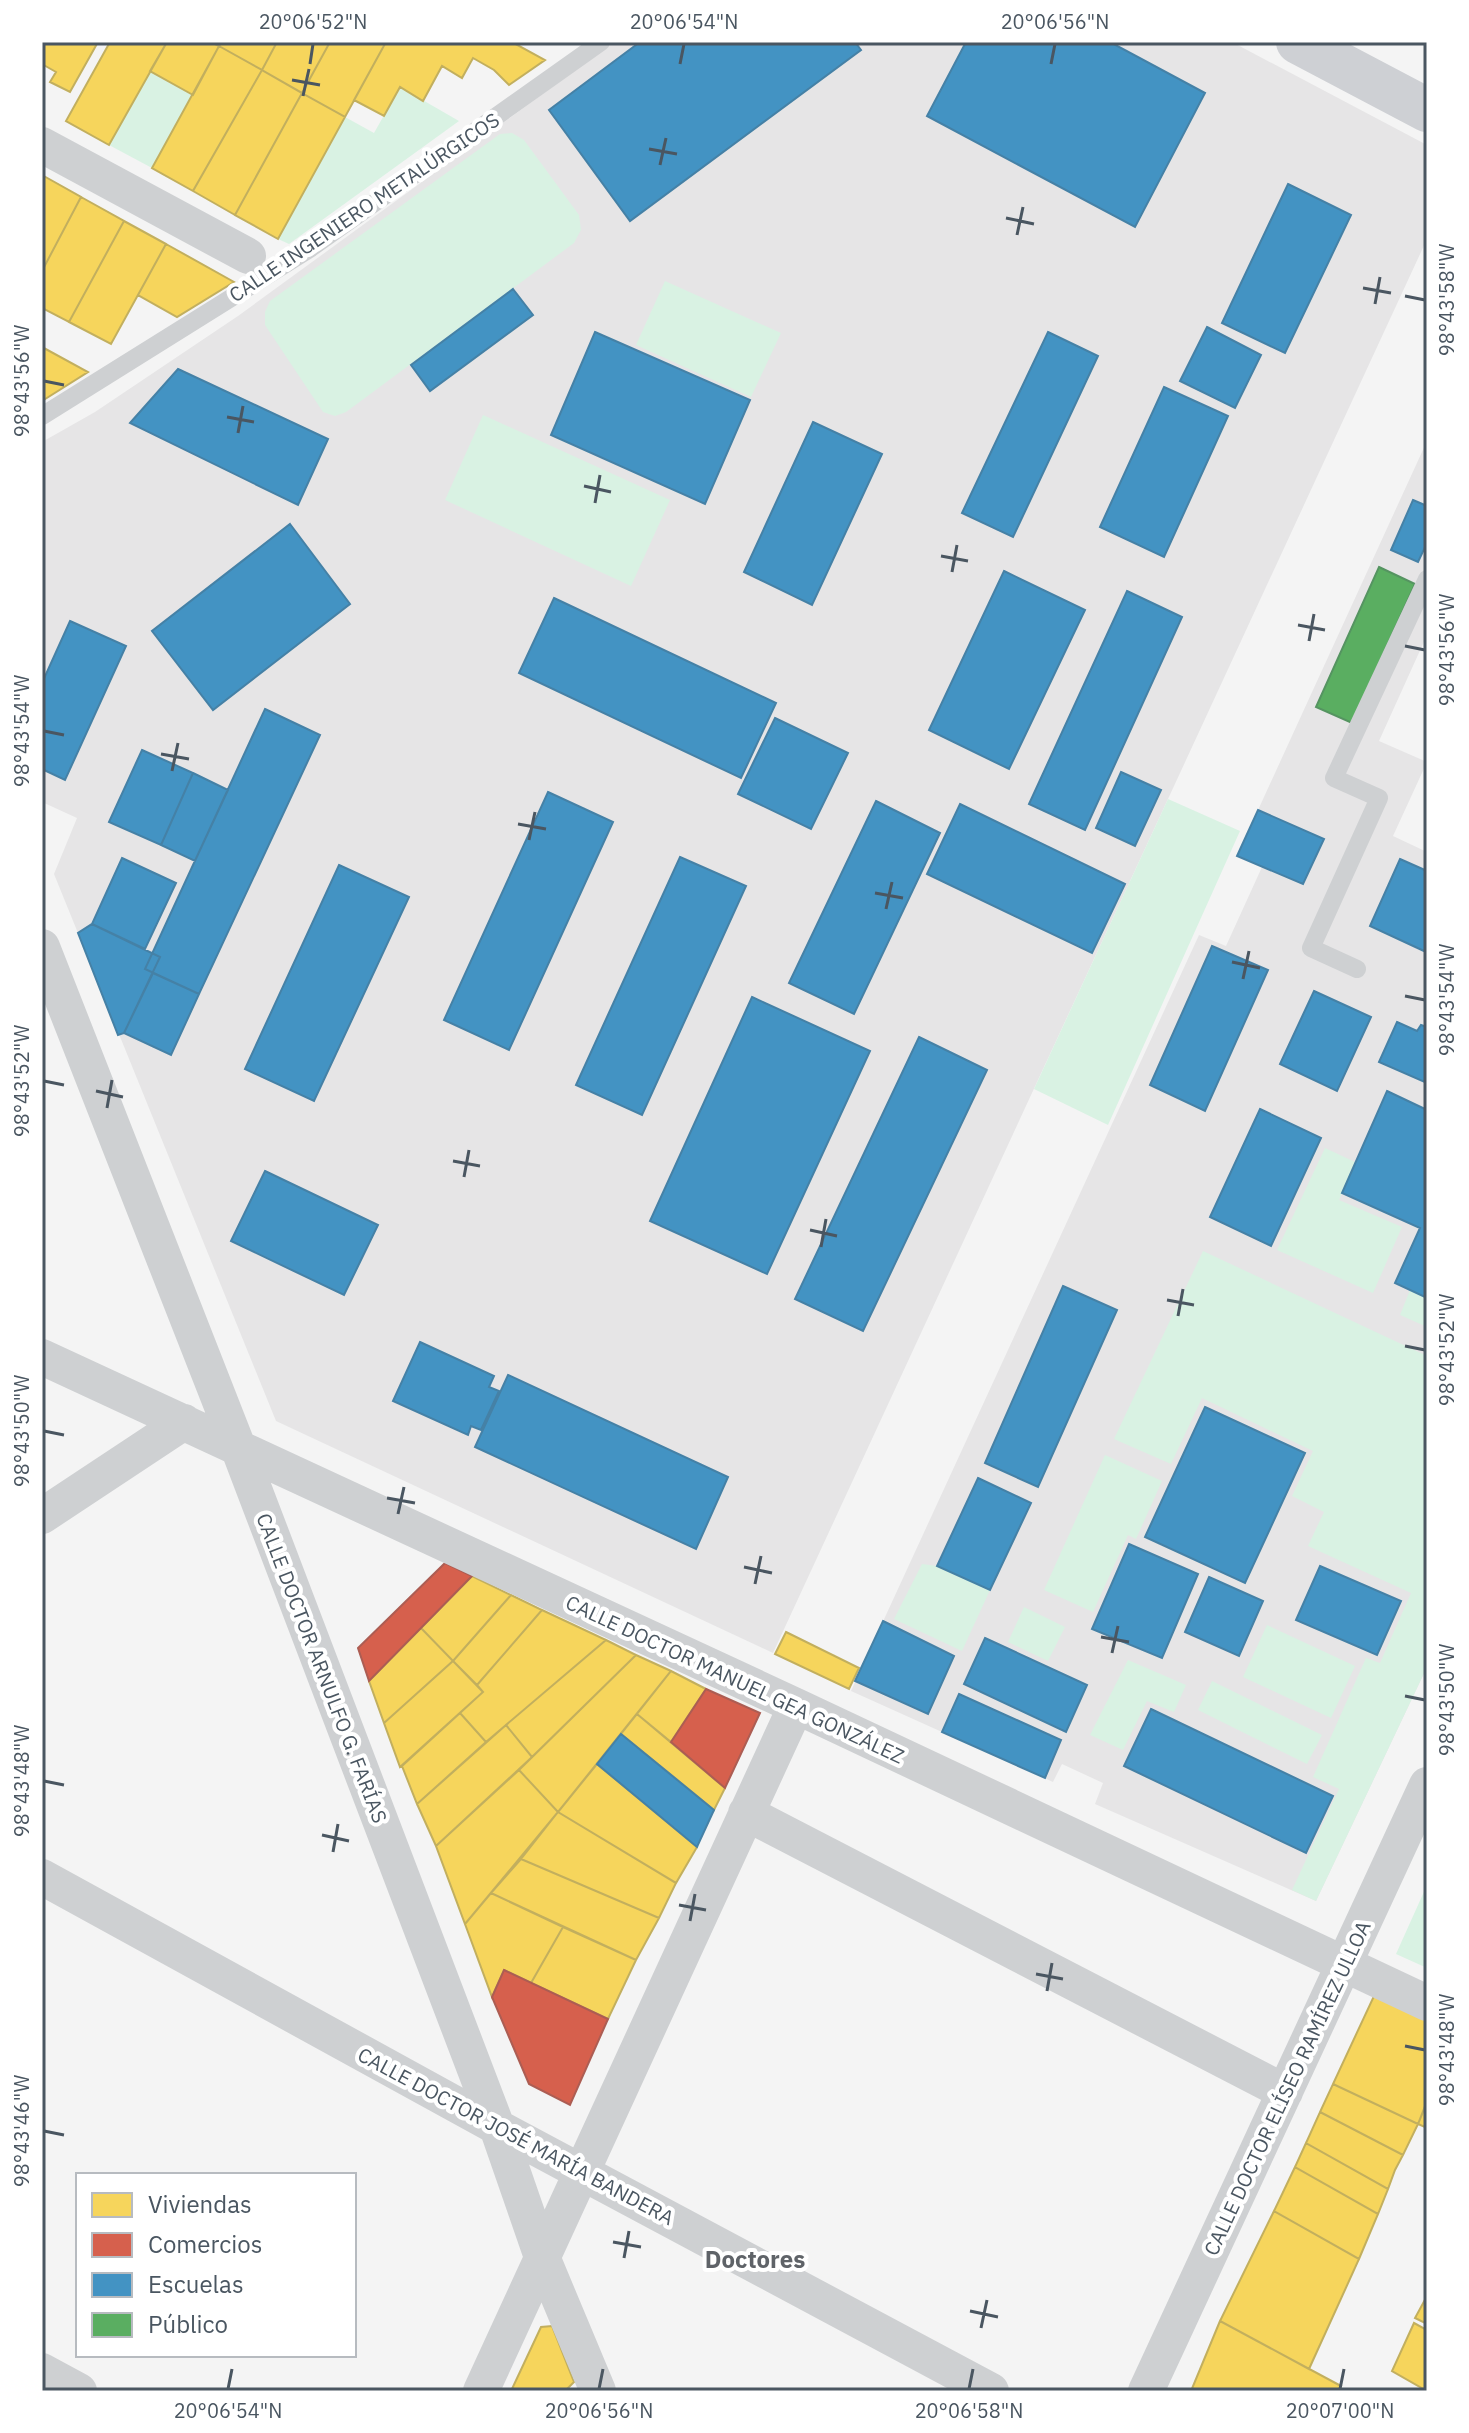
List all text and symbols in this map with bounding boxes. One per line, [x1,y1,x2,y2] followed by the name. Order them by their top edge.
[259,8,367,35] text: 20°06'52"N
[630,8,738,35] text: 20°06'54"N
[1001,8,1109,35] text: 20°06'56"N
[223,106,505,308] street label: CALLE INGENIERO METALÚRGICOS
[1433,243,1460,356] text: 98°43'58"W
[8,324,35,437] text: 98°43'56"W
[1433,593,1460,706] text: 98°43'56"W
[8,674,35,787] text: 98°43'54"W
[1433,943,1460,1056] text: 98°43'54"W
[8,1024,35,1137] text: 98°43'52"W
[1433,1293,1460,1406] text: 98°43'52"W
[8,1374,35,1487] text: 98°43'50"W
[250,1509,394,1827] street label: CALLE DOCTOR ARNULFO G. FARÍAS
[561,1588,909,1770] street label: CALLE DOCTOR MANUEL GEA GONZÁLEZ
[1433,1643,1460,1756] text: 98°43'50"W
[8,1724,35,1837] text: 98°43'48"W
[1197,1916,1377,2260] street label: CALLE DOCTOR ELÍSEO RAMÍREZ ULLOA
[1433,1993,1460,2106] text: 98°43'48"W
[353,2041,679,2231] street label: CALLE DOCTOR JOSÉ MARÍA BANDERA
[8,2074,35,2187] text: 98°43'46"W
[76,2173,356,2357] legend
[148,2188,252,2220] text: Viviendas
[148,2228,262,2260] text: Comercios
[705,2243,805,2275] district label: Doctores
[148,2268,244,2300] text: Escuelas
[148,2308,228,2340] text: Público
[174,2397,282,2424] text: 20°06'54"N
[545,2397,653,2424] text: 20°06'56"N
[915,2397,1023,2424] text: 20°06'58"N
[1286,2397,1394,2424] text: 20°07'00"N

